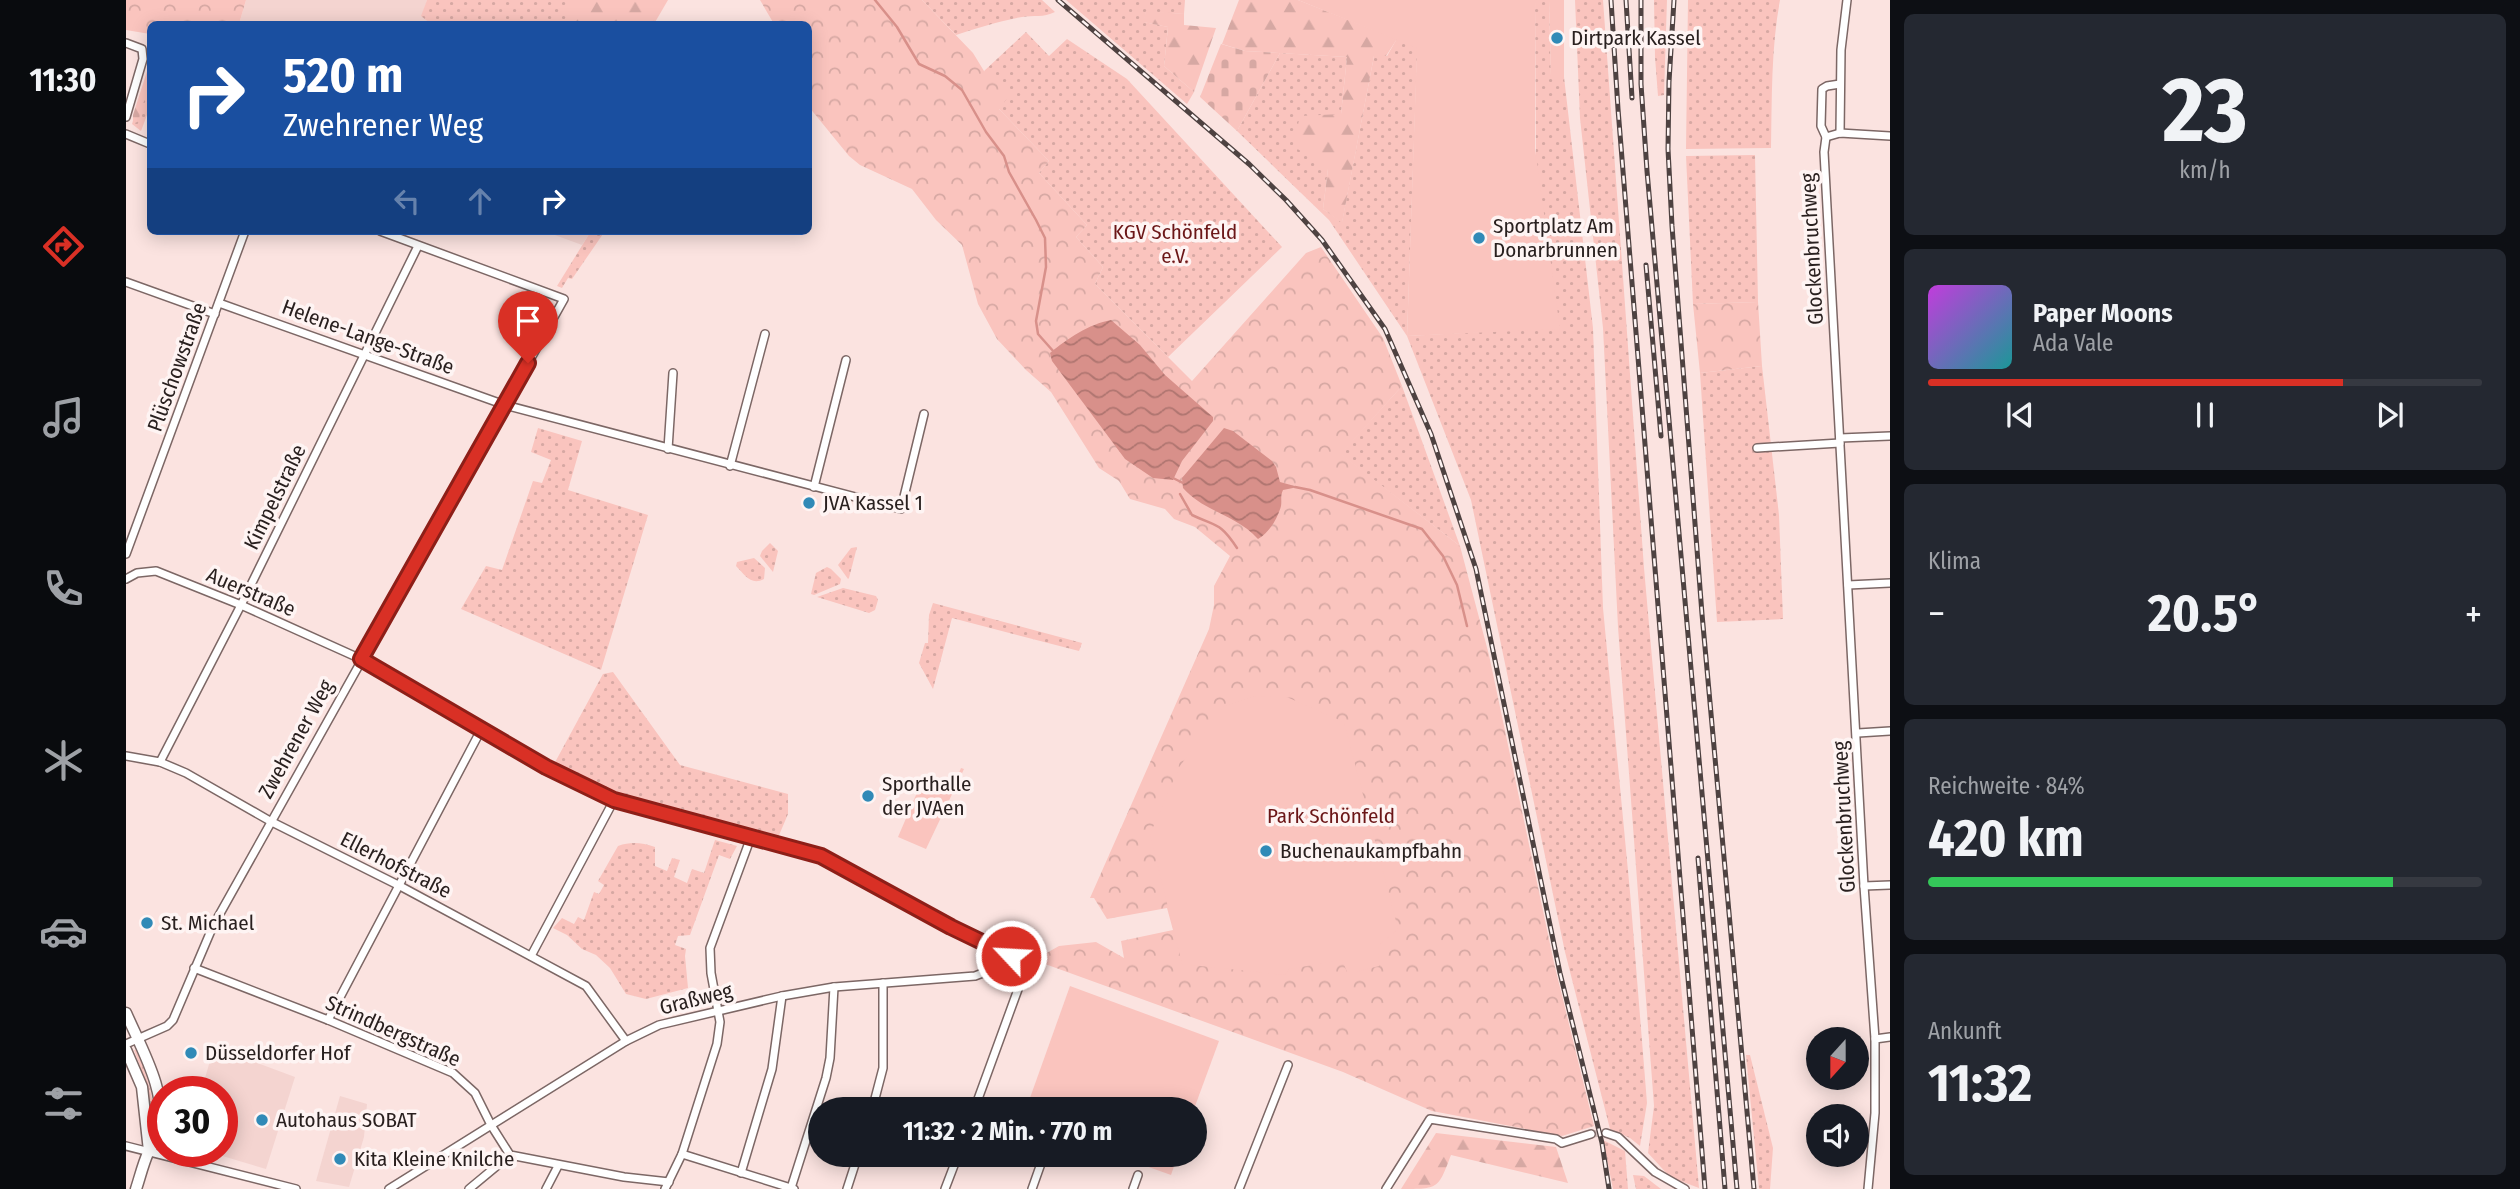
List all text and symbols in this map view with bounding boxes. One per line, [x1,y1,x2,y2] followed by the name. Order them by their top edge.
[1571,25,1701,51] place label: Dirtpark Kassel
[1549,30,1565,46] marker: Dirtpark Kassel
[283,46,404,105] text: 520 m
[168,49,259,140] icon: right
[2162,56,2248,165] text: 23
[30,61,96,99] text: 11:30
[283,106,483,144] text: Zwehrener Weg
[2179,156,2231,184] text: km/h
[1795,172,1829,326] street label: Glockenbruchweg
[388,182,426,220] icon: left
[461,182,499,220] icon: ahead
[534,182,572,220] icon: right
[1493,213,1618,263] place label: Sportplatz Am Donarbrunnen
[1113,219,1237,269] park label: KGV Schönfeld e.V.
[39,222,88,271] icon: directions
[1471,230,1487,246] marker: Sportplatz Am Donarbrunnen
[498,291,558,363] pin
[278,294,458,380] street label: Helene-Lange-Straße
[2033,298,2173,329] text: Paper Moons
[142,299,212,435] street label: Plüschowstraße
[509,302,547,340] icon: arrive
[2033,329,2113,357] text: Ada Vale
[39,393,88,442] icon: music
[2001,396,2039,434] icon: previous
[2186,396,2224,434] icon: pause
[2371,396,2409,434] icon: next
[238,440,312,554] street label: Kimpelstraße
[823,490,923,516] place label: JVA Kassel 1
[801,495,817,511] marker: JVA Kassel 1
[1928,547,1981,575] text: Klima
[203,562,299,622] street label: Auerstraße
[39,564,88,613] icon: phone
[2148,582,2262,645] text: 20.5°
[1928,591,1945,637] text: −
[2465,591,2482,637] text: +
[253,675,339,803] street label: Zwehrener Weg
[39,736,88,785] icon: climate
[1827,740,1861,894] street label: Glockenbruchweg
[882,771,971,821] place label: Sporthalle der JVAen
[1928,772,2085,800] text: Reichweite · 84%
[860,788,876,804] marker: Sporthalle der JVAen
[1267,803,1395,829] park label: Park Schönfeld
[1928,807,2084,870] text: 420 km
[336,826,456,904] street label: Ellerhofstraße
[1280,838,1462,864] place label: Buchenaukampfbahn
[1258,843,1274,859] marker: Buchenaukampfbahn
[39,907,88,956] icon: car
[161,910,255,936] place label: St. Michael
[139,915,155,931] marker: St. Michael
[974,919,1048,993] position arrow
[657,977,735,1021] street label: Graßweg
[322,990,464,1072] street label: Strindbergstraße
[1928,1017,2002,1045] text: Ankunft
[1806,1027,1869,1090] north arrow
[1806,1027,1869,1167] map controls
[205,1040,352,1066] place label: Düsseldorfer Hof
[183,1045,199,1061] marker: Düsseldorfer Hof
[1928,1052,2032,1115] text: 11:32
[147,1076,238,1167] speed limit sign: 30
[39,1079,88,1128] icon: filters
[1806,1104,1869,1167] button: sound
[276,1107,417,1133] place label: Autohaus SOBAT
[254,1112,270,1128] marker: Autohaus SOBAT
[903,1116,1112,1147] text: 11:32 · 2 Min. · 770 m
[354,1146,514,1172] place label: Kita Kleine Knilche
[332,1151,348,1167] marker: Kita Kleine Knilche

